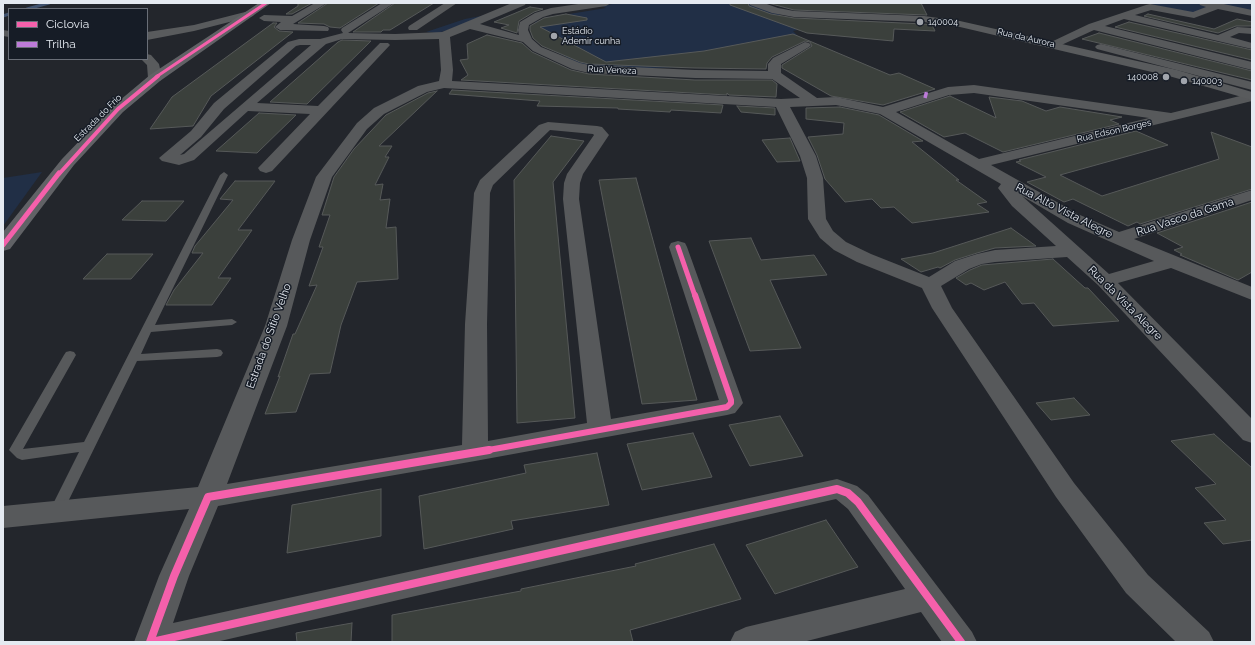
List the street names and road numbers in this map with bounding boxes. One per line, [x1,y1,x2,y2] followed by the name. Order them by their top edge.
[996,26,1056,50] street label: Rua da Aurora
[587,63,637,77] street label: Rua Veneza
[72,92,124,144] street label: Estrada do Frio
[1076,117,1152,145] street label: Rua Edson Borges
[1013,181,1115,241] street label: Rua Alto Vista Alegre
[1135,195,1235,239] street label: Rua Vasco da Gama
[1085,263,1165,343] street label: Rua da Vista Alegre
[244,282,294,390] street label: Estrada do Sítio Velho

